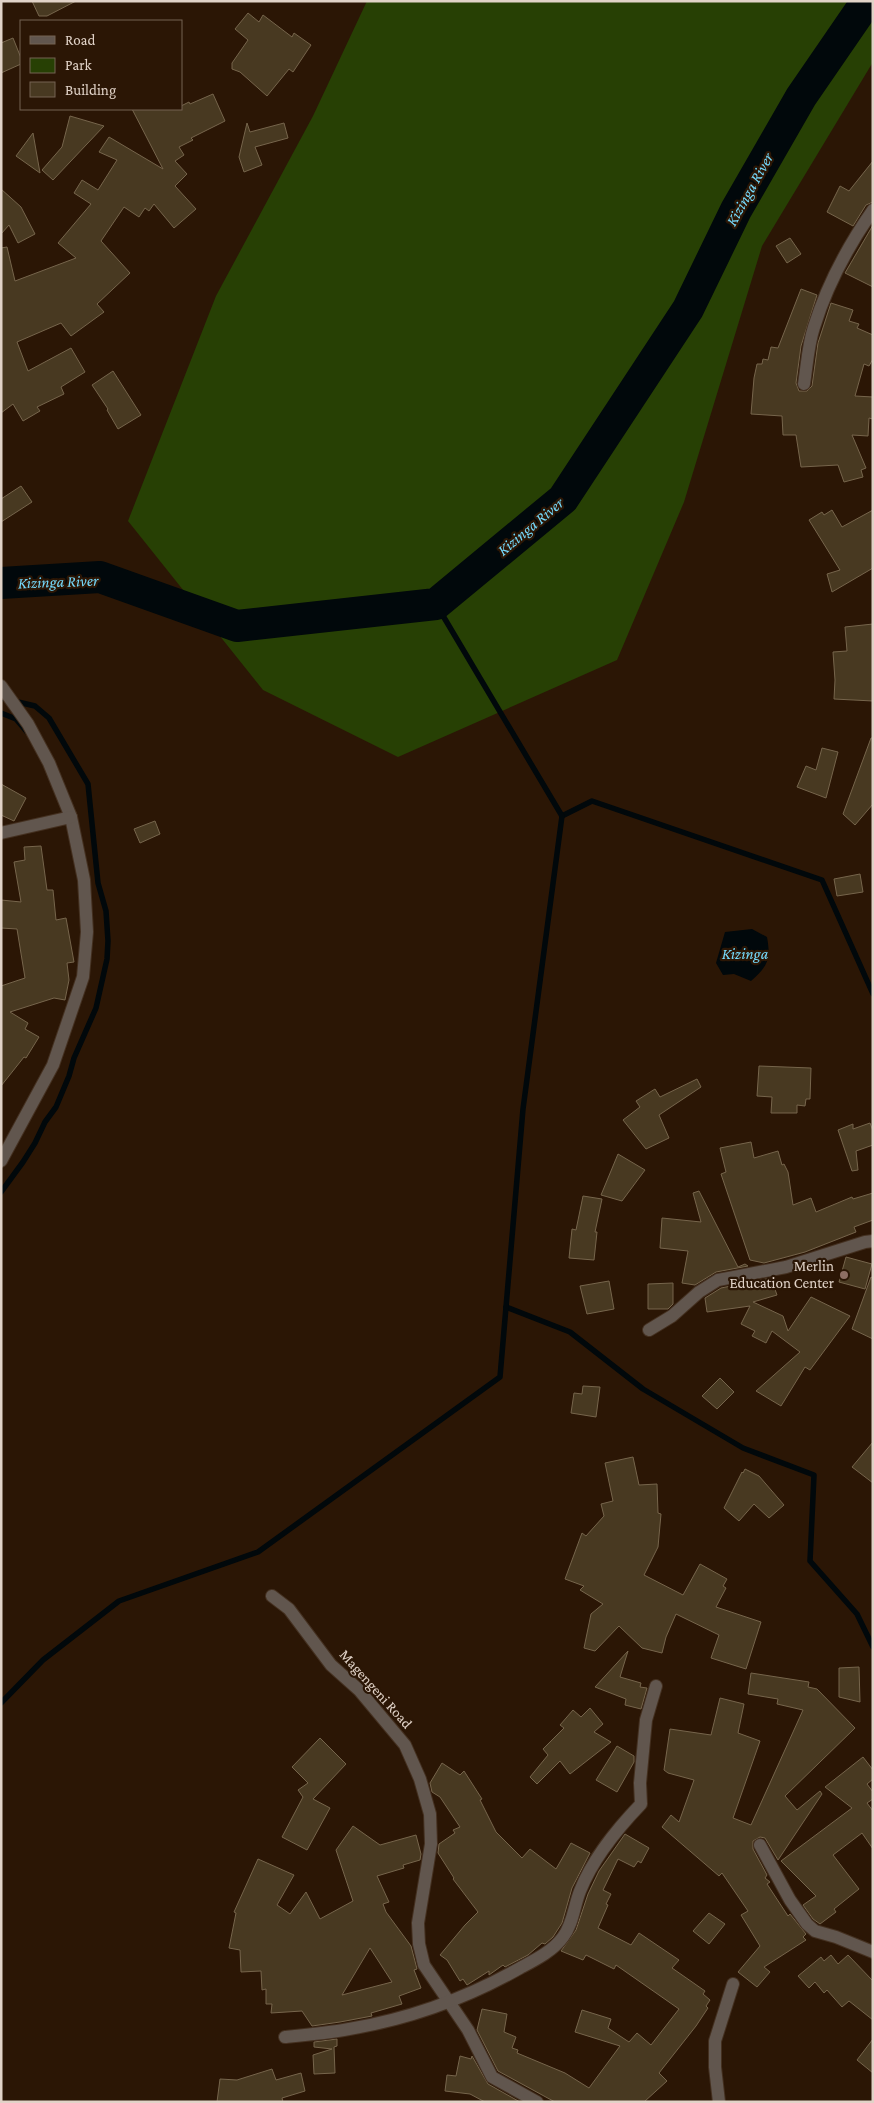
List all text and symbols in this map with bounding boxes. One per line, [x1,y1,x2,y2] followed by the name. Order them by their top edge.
[20,20,182,110] legend
[65,32,96,48] text: Road
[65,57,92,73] text: Park
[65,82,116,99] text: Building
[722,149,778,229] water label: Kizinga River
[494,494,568,560] water label: Kizinga River
[17,572,99,592] water label: Kizinga River
[722,945,769,963] water label: Kizinga
[729,1258,835,1291] place label: Merlin Education Center
[838,1269,850,1281] marker: Merlin Education Center
[336,1646,416,1732] street label: Magengeni Road

